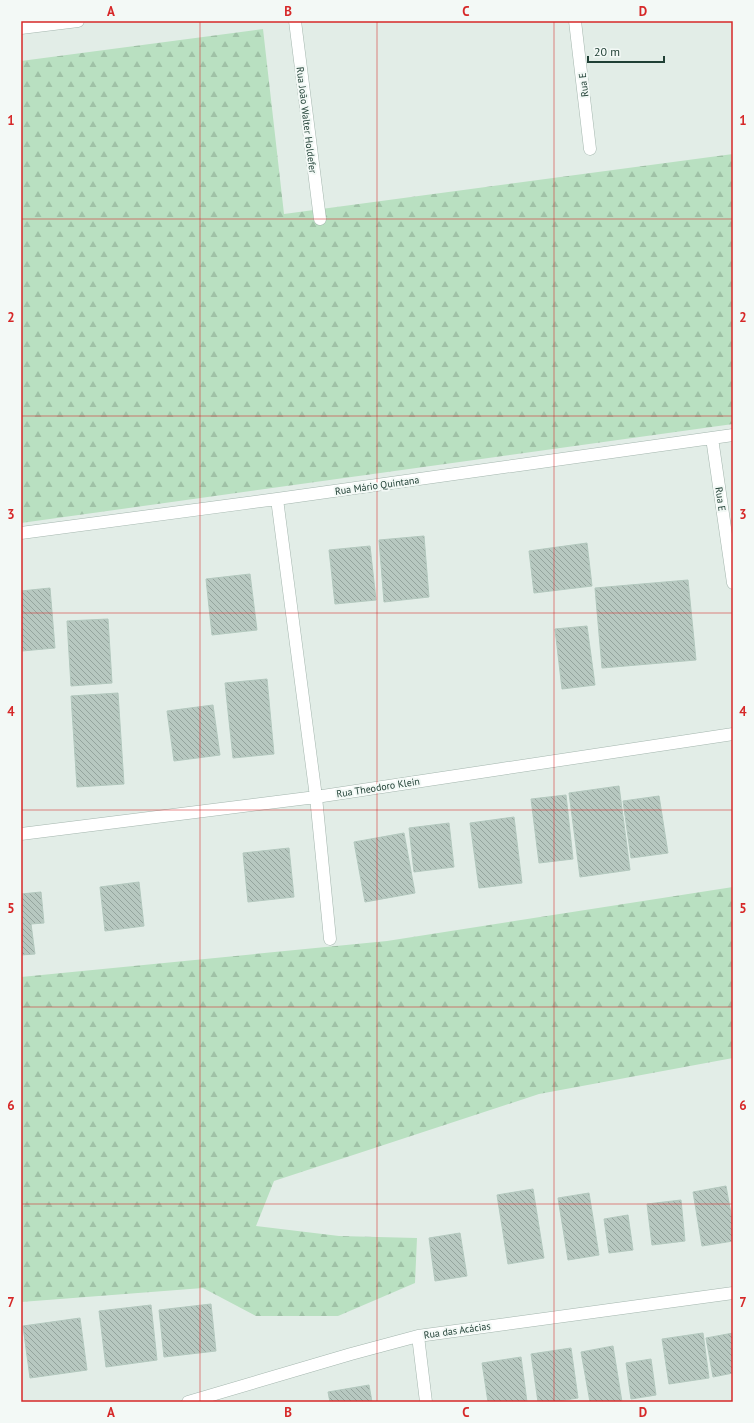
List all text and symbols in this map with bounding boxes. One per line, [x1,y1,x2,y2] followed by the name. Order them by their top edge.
[107,3,115,20] text: A
[284,3,292,20] text: B
[462,3,470,20] text: C
[639,3,647,20] text: D
[588,38,664,64] scale bar
[594,44,620,59] text: 20 m
[294,66,320,175] street label: Rua João Walter Holdefer
[576,72,591,98] street label: Rua E
[7,112,15,129] text: 1
[739,112,747,129] text: 1
[7,309,15,326] text: 2
[739,309,747,326] text: 2
[334,473,420,498] street label: Rua Mário Quintana
[712,486,729,512] street label: Rua E
[7,506,15,523] text: 3
[739,506,747,523] text: 3
[7,703,15,720] text: 4
[739,703,747,720] text: 4
[335,774,421,801] street label: Rua Theodoro Klein
[7,900,15,917] text: 5
[739,900,747,917] text: 5
[7,1097,15,1114] text: 6
[739,1097,747,1114] text: 6
[7,1294,15,1311] text: 7
[739,1294,747,1311] text: 7
[423,1319,491,1342] street label: Rua das Acácias
[107,1404,115,1421] text: A
[284,1404,292,1421] text: B
[462,1404,470,1421] text: C
[639,1404,647,1421] text: D

